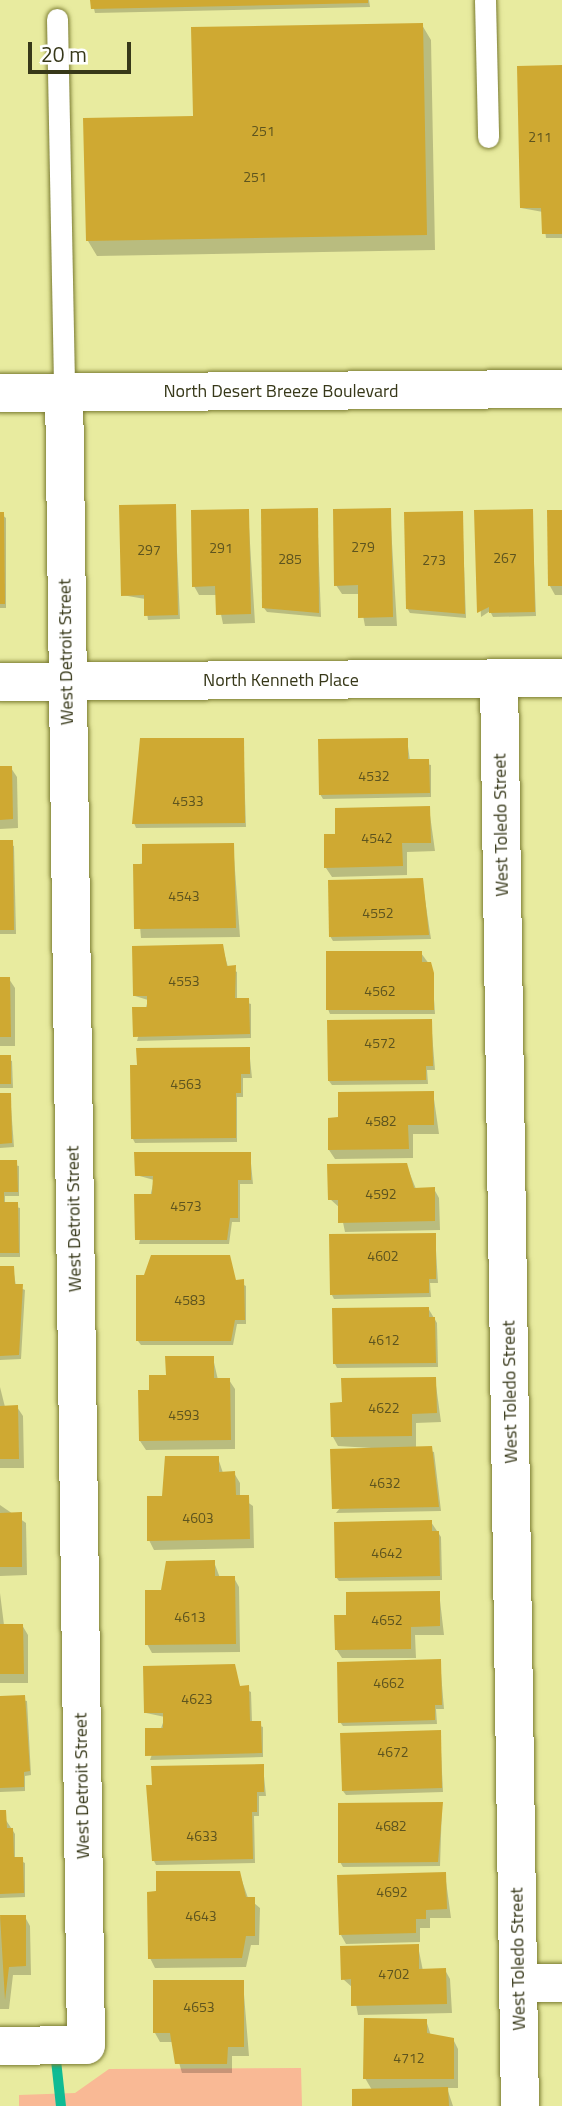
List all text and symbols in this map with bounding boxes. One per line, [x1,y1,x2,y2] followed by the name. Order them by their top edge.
[32,28,135,72] scale bar
[41,38,87,70] text: 20 m
[251,123,275,139] house number: 251
[528,129,552,145] house number: 211
[243,169,267,185] house number: 251
[163,380,399,402] street label: North Desert Breeze Boulevard
[351,539,375,555] house number: 279
[209,540,233,556] house number: 291
[137,542,161,558] house number: 297
[493,550,517,566] house number: 267
[278,551,302,567] house number: 285
[422,552,446,568] house number: 273
[54,579,78,725] street label: West Detroit Street
[203,669,359,691] street label: North Kenneth Place
[489,753,513,897] street label: West Toledo Street
[358,768,390,784] house number: 4532
[172,793,204,809] house number: 4533
[361,830,393,846] house number: 4542
[168,888,200,904] house number: 4543
[362,905,394,921] house number: 4552
[168,973,200,989] house number: 4553
[364,983,396,999] house number: 4562
[364,1035,396,1051] house number: 4572
[170,1076,202,1092] house number: 4563
[365,1113,397,1129] house number: 4582
[62,1146,86,1292] street label: West Detroit Street
[365,1186,397,1202] house number: 4592
[170,1198,202,1214] house number: 4573
[367,1248,399,1264] house number: 4602
[174,1292,206,1308] house number: 4583
[498,1320,522,1464] street label: West Toledo Street
[368,1332,400,1348] house number: 4612
[368,1400,400,1416] house number: 4622
[168,1407,200,1423] house number: 4593
[369,1475,401,1491] house number: 4632
[182,1510,214,1526] house number: 4603
[371,1545,403,1561] house number: 4642
[174,1609,206,1625] house number: 4613
[371,1612,403,1628] house number: 4652
[373,1675,405,1691] house number: 4662
[181,1691,213,1707] house number: 4623
[70,1713,94,1859] street label: West Detroit Street
[377,1744,409,1760] house number: 4672
[375,1818,407,1834] house number: 4682
[186,1828,218,1844] house number: 4633
[376,1884,408,1900] house number: 4692
[506,1887,530,2031] street label: West Toledo Street
[185,1908,217,1924] house number: 4643
[378,1966,410,1982] house number: 4702
[183,1999,215,2015] house number: 4653
[393,2050,425,2066] house number: 4712

